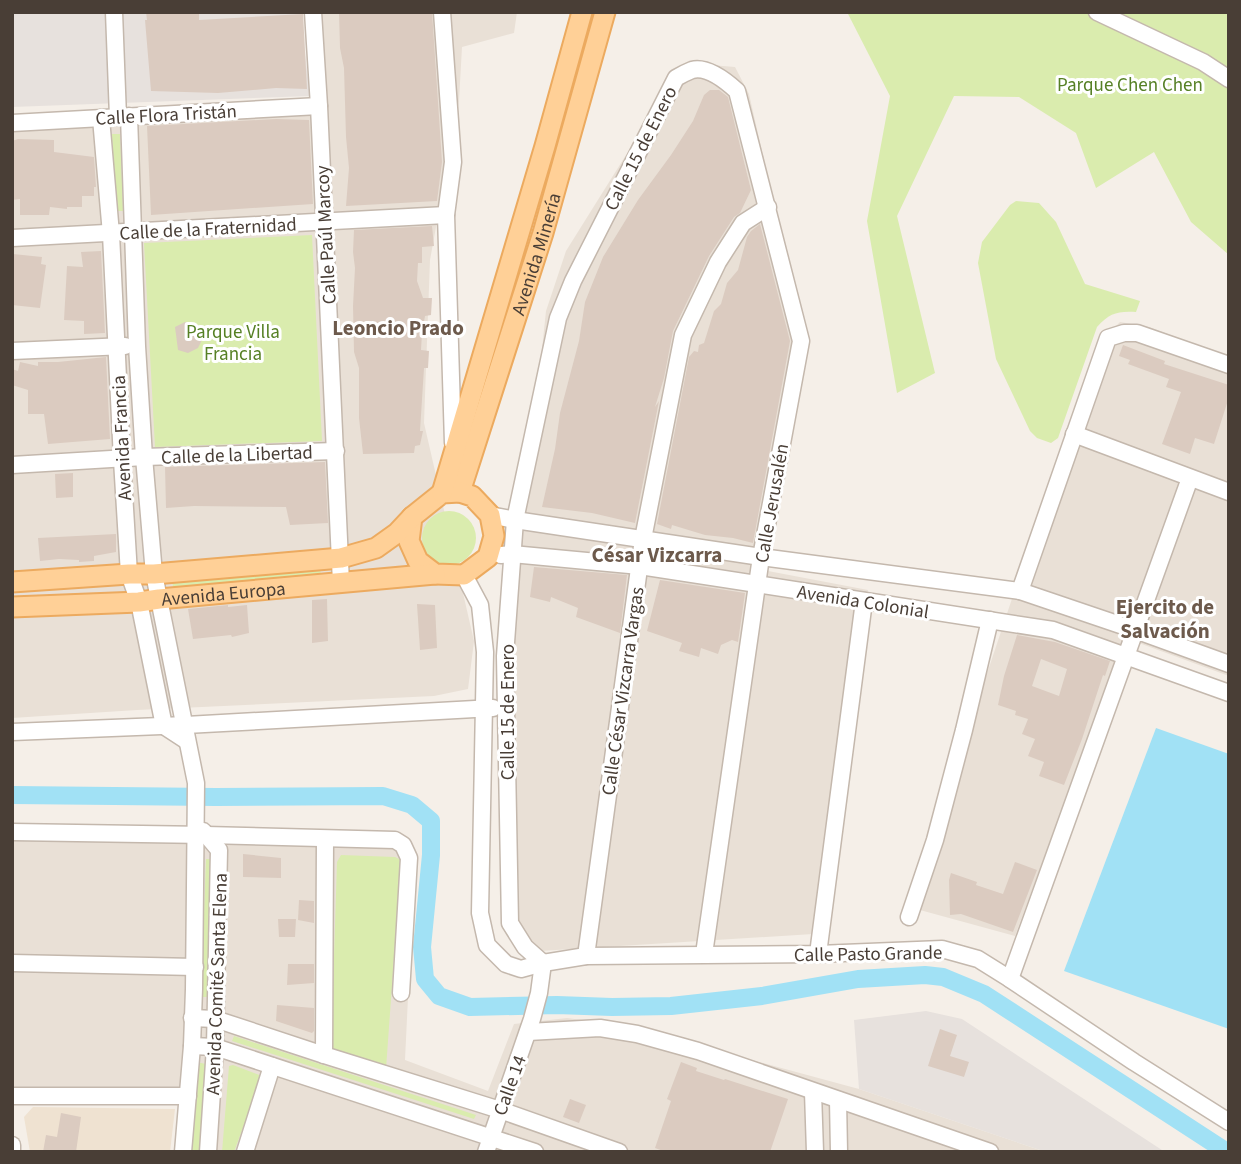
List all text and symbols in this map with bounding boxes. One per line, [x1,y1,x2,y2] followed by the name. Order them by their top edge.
[1057,72,1203,99] park label: Parque Chen Chen
[598,82,684,216] street label: Calle 15 de Enero
[95,98,237,133] street label: Calle Flora Tristán
[309,165,344,305] street label: Calle Paúl Marcoy
[506,190,569,319] street label: Avenida Minería
[119,211,298,248] street label: Calle de la Fraternidad
[332,313,464,343] district label: Leoncio Prado
[186,319,280,368] park label: Parque Villa Francia
[106,375,139,501] street label: Avenida Francia
[161,439,313,472] street label: Calle de la Libertad
[749,441,796,565] street label: Calle Jerusalén
[592,540,722,570] district label: César Vizcarra
[160,576,287,614] street label: Avenida Europa
[795,579,931,626] street label: Avenida Colonial
[595,585,651,797] street label: Calle César Vizcarra Vargas
[1116,592,1214,646] district label: Ejercito de Salvación
[495,644,522,780] street label: Calle 15 de Enero
[200,873,235,1096] street label: Avenida Comité Santa Elena
[794,940,943,969] street label: Calle Pasto Grande
[487,1052,534,1119] street label: Calle 14

